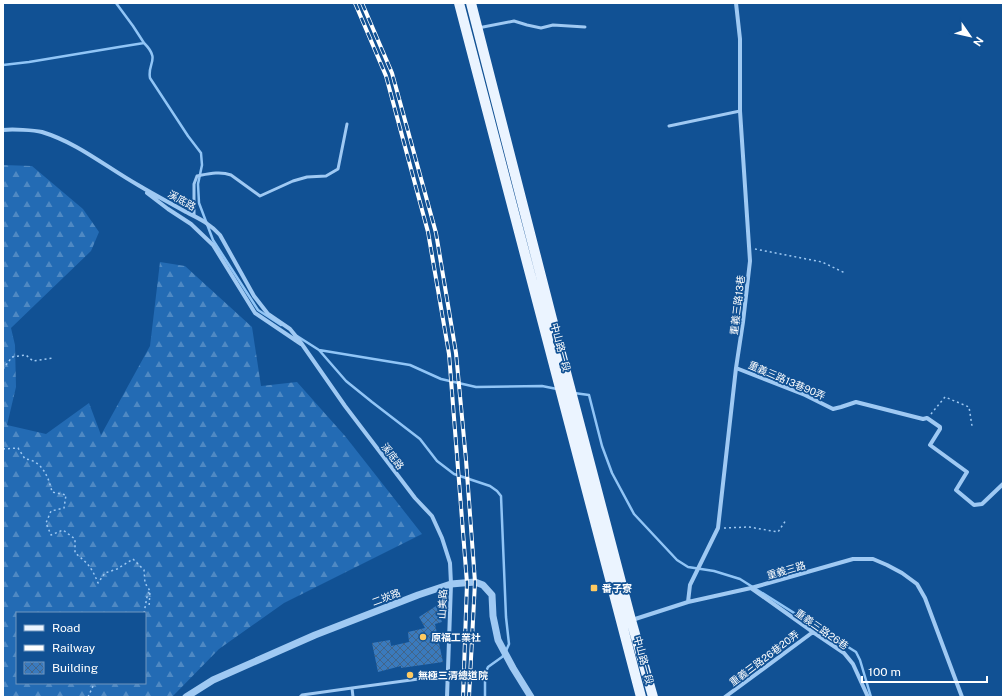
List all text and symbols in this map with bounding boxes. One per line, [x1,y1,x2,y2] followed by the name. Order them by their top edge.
[950,16,990,56] north arrow
[971,35,986,49] text: N
[166,187,198,213] street label: 溪底路
[727,274,747,336] street label: 重義三路13巷
[549,321,573,373] street label: 中山路一段
[747,358,827,402] street label: 重義三路13巷90弄
[379,440,407,472] street label: 溪底路
[765,559,807,581] street label: 重義三路
[602,582,632,594] place label: 番子寮
[589,583,599,593] marker: 番子寮
[370,586,402,608] street label: 二崁路
[435,589,449,619] street label: 山美路
[793,606,851,652] street label: 重義三路26巷
[16,612,146,684] legend
[52,621,80,635] text: Road
[727,628,801,688] street label: 重義三路26巷20弄
[431,631,481,643] place label: 原福工業社
[418,632,428,642] marker: 原福工業社
[632,634,656,686] street label: 中山路一段
[52,641,96,655] text: Railway
[862,658,987,684] scale bar
[52,661,98,675] text: Building
[868,665,901,679] text: 100 m
[418,669,488,681] place label: 無極三清總道院
[405,670,415,680] marker: 無極三清總道院

